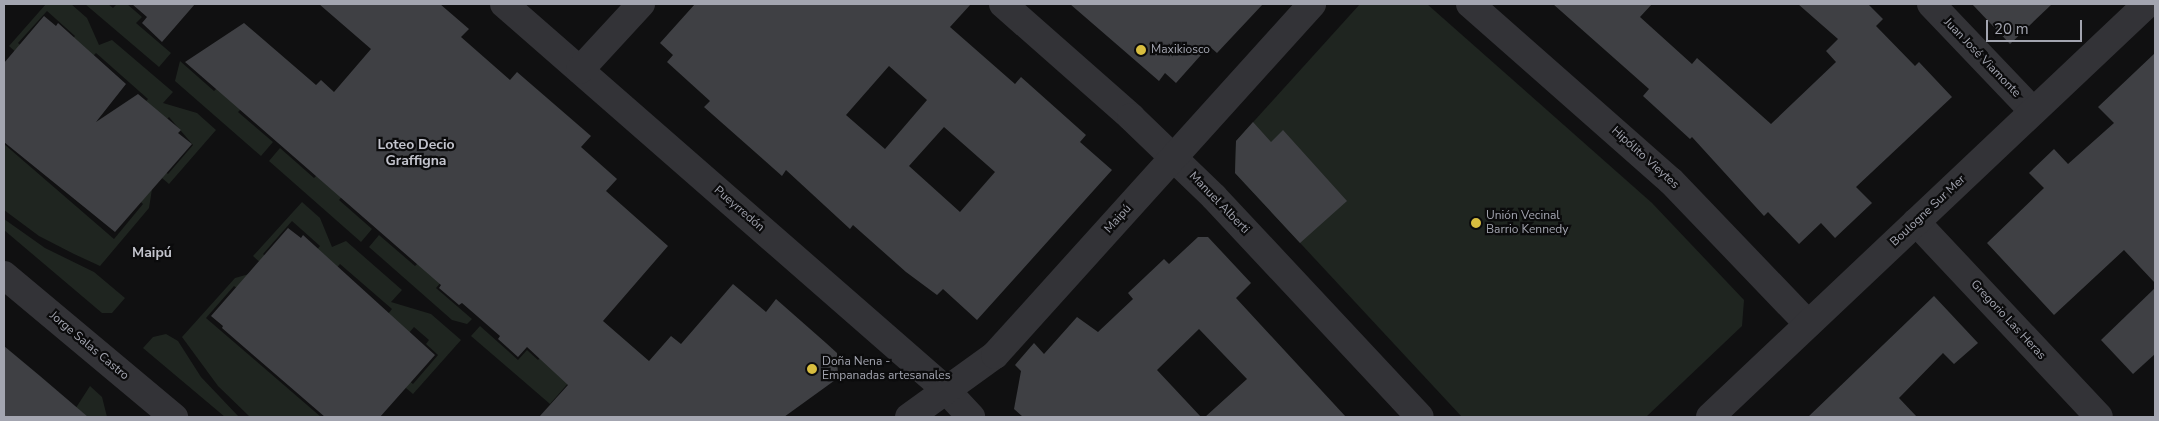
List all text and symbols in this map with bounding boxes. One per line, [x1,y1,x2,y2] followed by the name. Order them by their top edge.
[1989,10,2085,42] scale bar
[1941,15,2023,101] street label: Juan José Viamonte
[1994,19,2029,39] text: 20 m
[1151,43,1210,57] place label: Maxikiosco
[1135,44,1147,56] marker: Maxikiosco
[1608,124,1682,192] street label: Hipólito Vieytes
[377,137,455,170] district label: Loteo Decio Graffigna
[1186,169,1252,237] street label: Manuel Alberti
[1887,173,1969,249] street label: Boulogne Sur Mer
[711,183,767,235] street label: Pueyrredón
[1102,202,1134,236] street label: Maipú
[1486,209,1569,237] place label: Unión Vecinal Barrio Kennedy
[1470,217,1482,229] marker: Unión Vecinal Barrio Kennedy
[132,245,172,261] district label: Maipú
[1967,277,2049,363] street label: Gregorio Las Heras
[47,309,131,383] street label: Jorge Salas Castro
[822,355,950,383] place label: Doña Nena - Empanadas artesanales
[806,363,818,375] marker: Doña Nena - Empanadas artesanales

